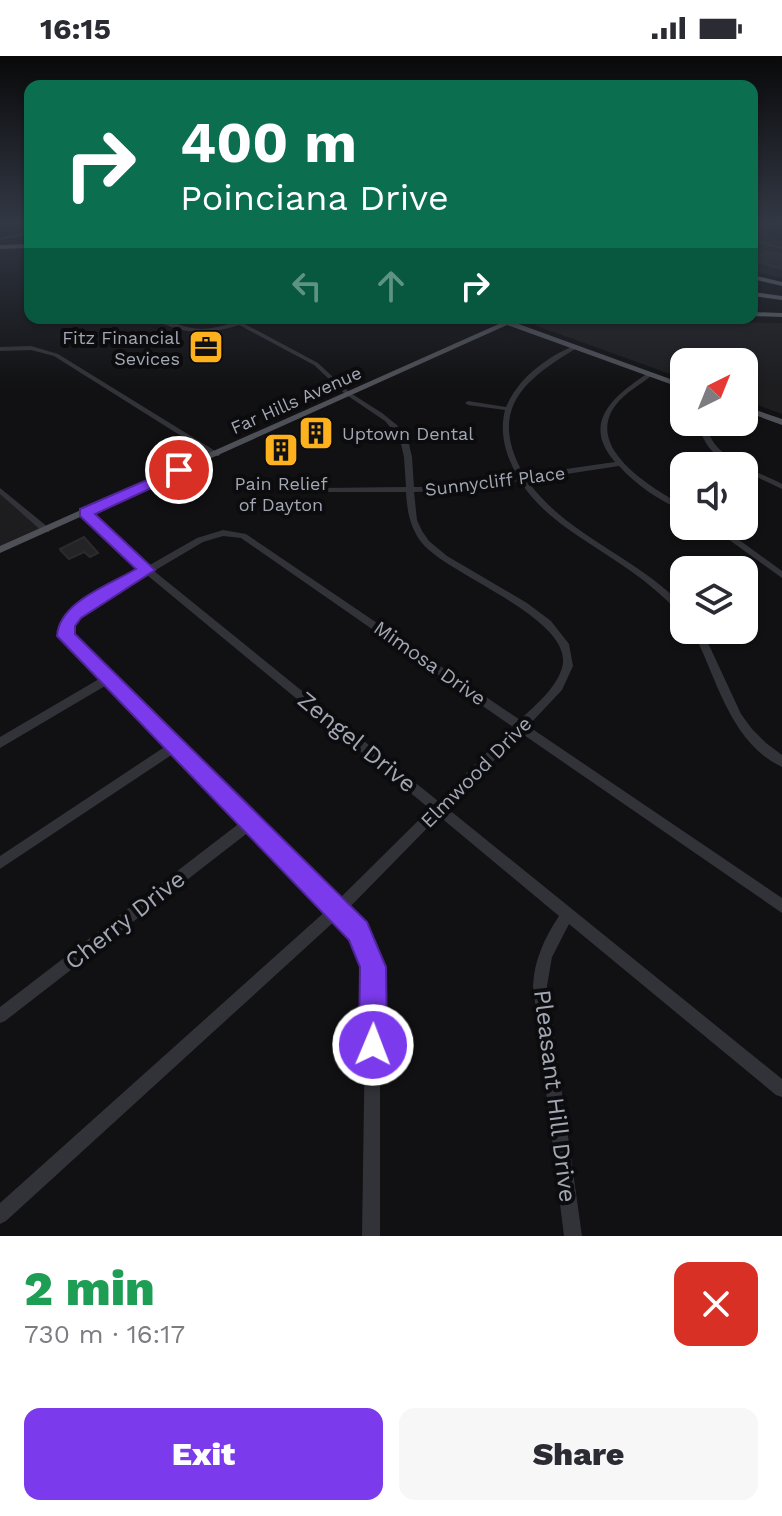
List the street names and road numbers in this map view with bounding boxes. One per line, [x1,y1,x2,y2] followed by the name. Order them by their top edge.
[227,362,365,438] street label: Far Hills Avenue
[424,462,566,500] street label: Sunnycliff Place
[369,615,491,711] street label: Mimosa Drive
[292,686,422,798] street label: Zengel Drive
[415,711,537,833] street label: Elmwood Drive
[59,865,191,975] street label: Cherry Drive
[528,988,582,1204] street label: Pleasant Hill Drive

